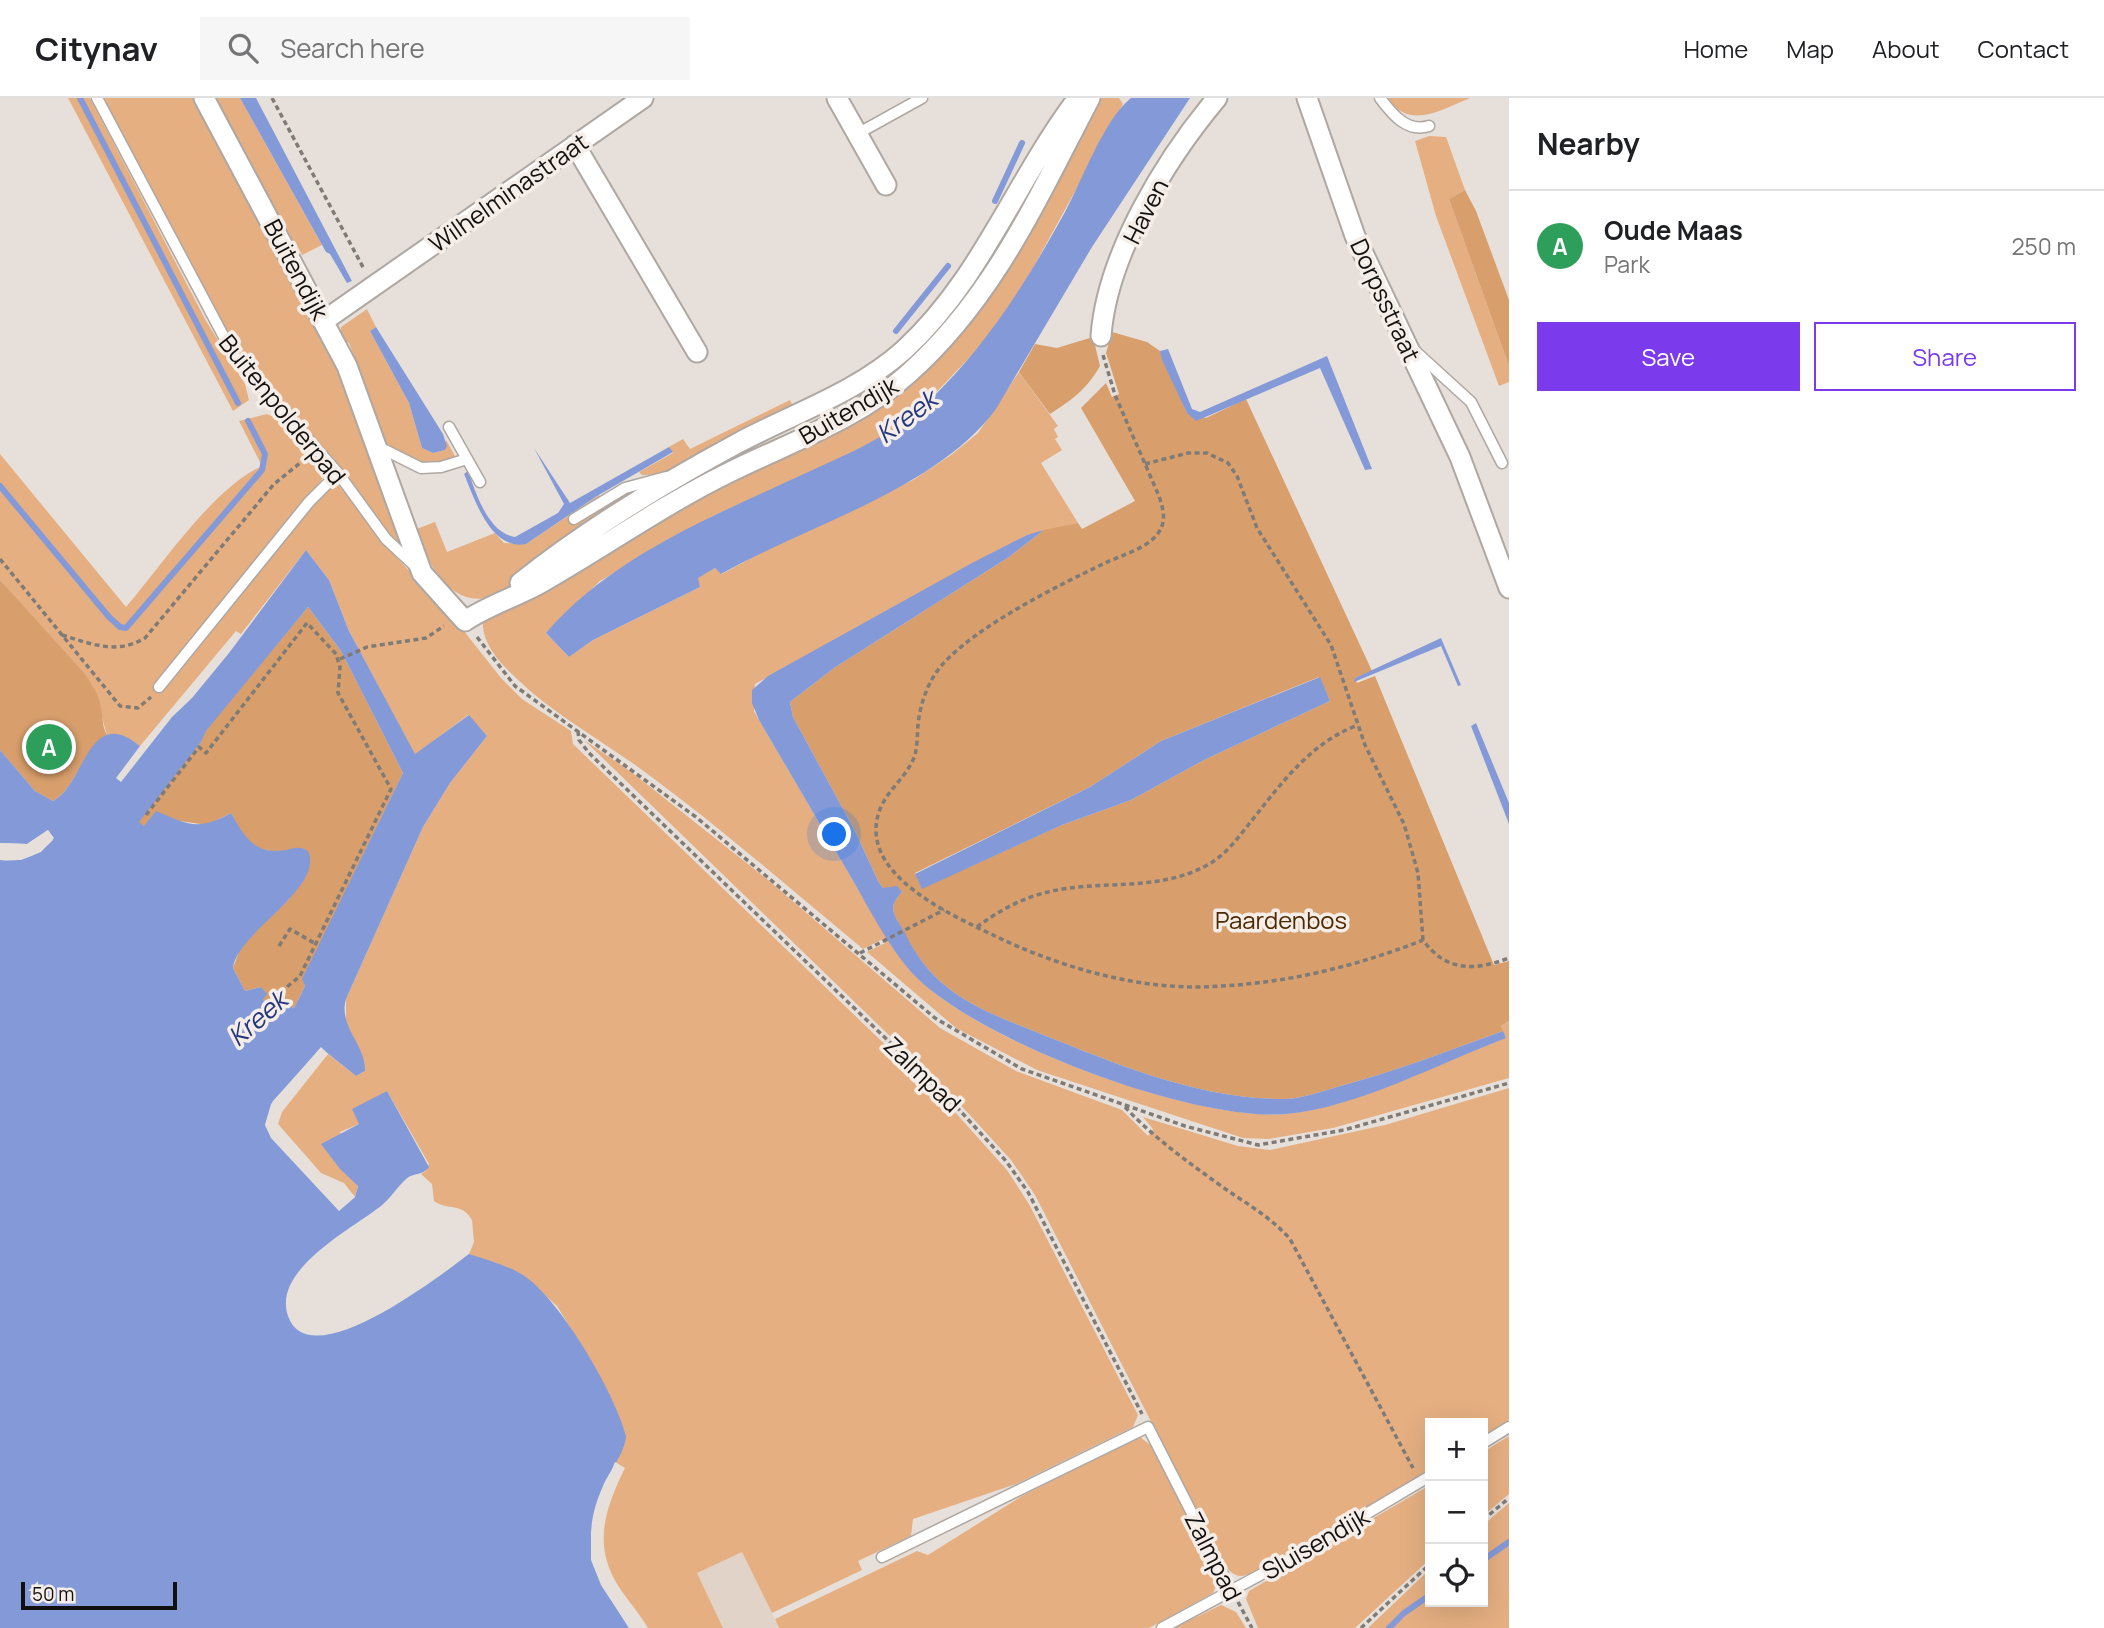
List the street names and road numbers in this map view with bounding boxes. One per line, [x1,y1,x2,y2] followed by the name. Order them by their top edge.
[422,125,594,259] street label: Wilhelminastraat
[1115,173,1175,249] street label: Haven
[257,213,338,326] street label: Buitendijk
[1343,233,1429,367] street label: Dorpsstraat
[212,327,354,491] street label: Buitenpolderpad
[792,368,905,452] street label: Buitendijk
[877,1029,969,1119] street label: Zalmpad
[1255,1499,1375,1587] street label: Sluisendijk
[1178,1506,1250,1606] street label: Zalmpad

